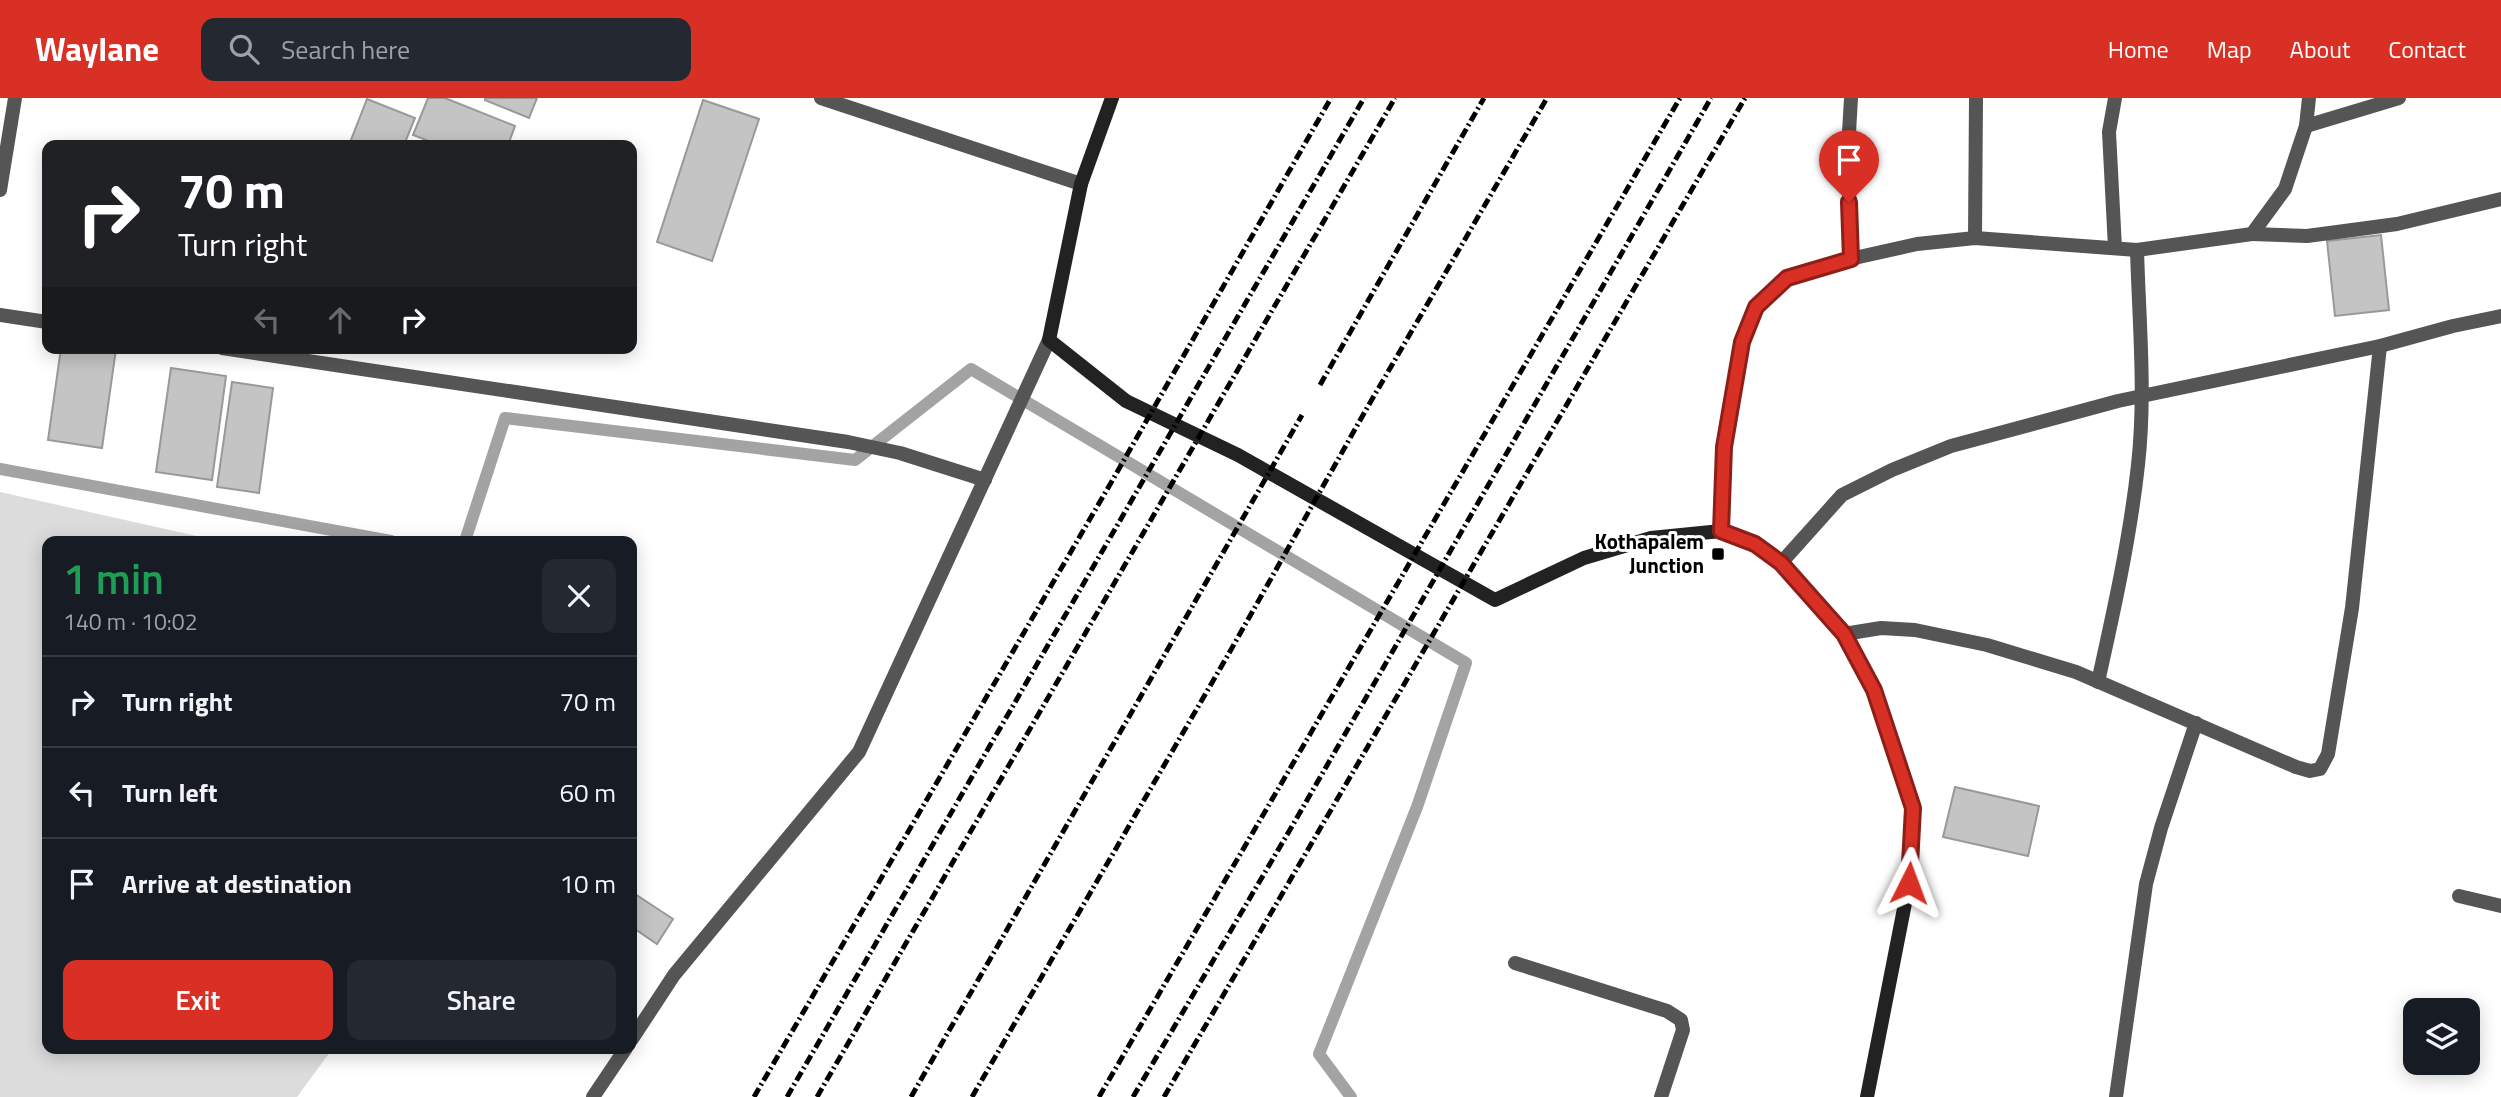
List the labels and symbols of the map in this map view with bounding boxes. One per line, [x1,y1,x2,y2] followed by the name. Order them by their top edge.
[1819,130,1879,202] pin
[1595,525,1704,581] place label: Kothapalem Junction
[1710,546,1726,562] marker: Kothapalem Junction
[1872,846,1946,920] position arrow

